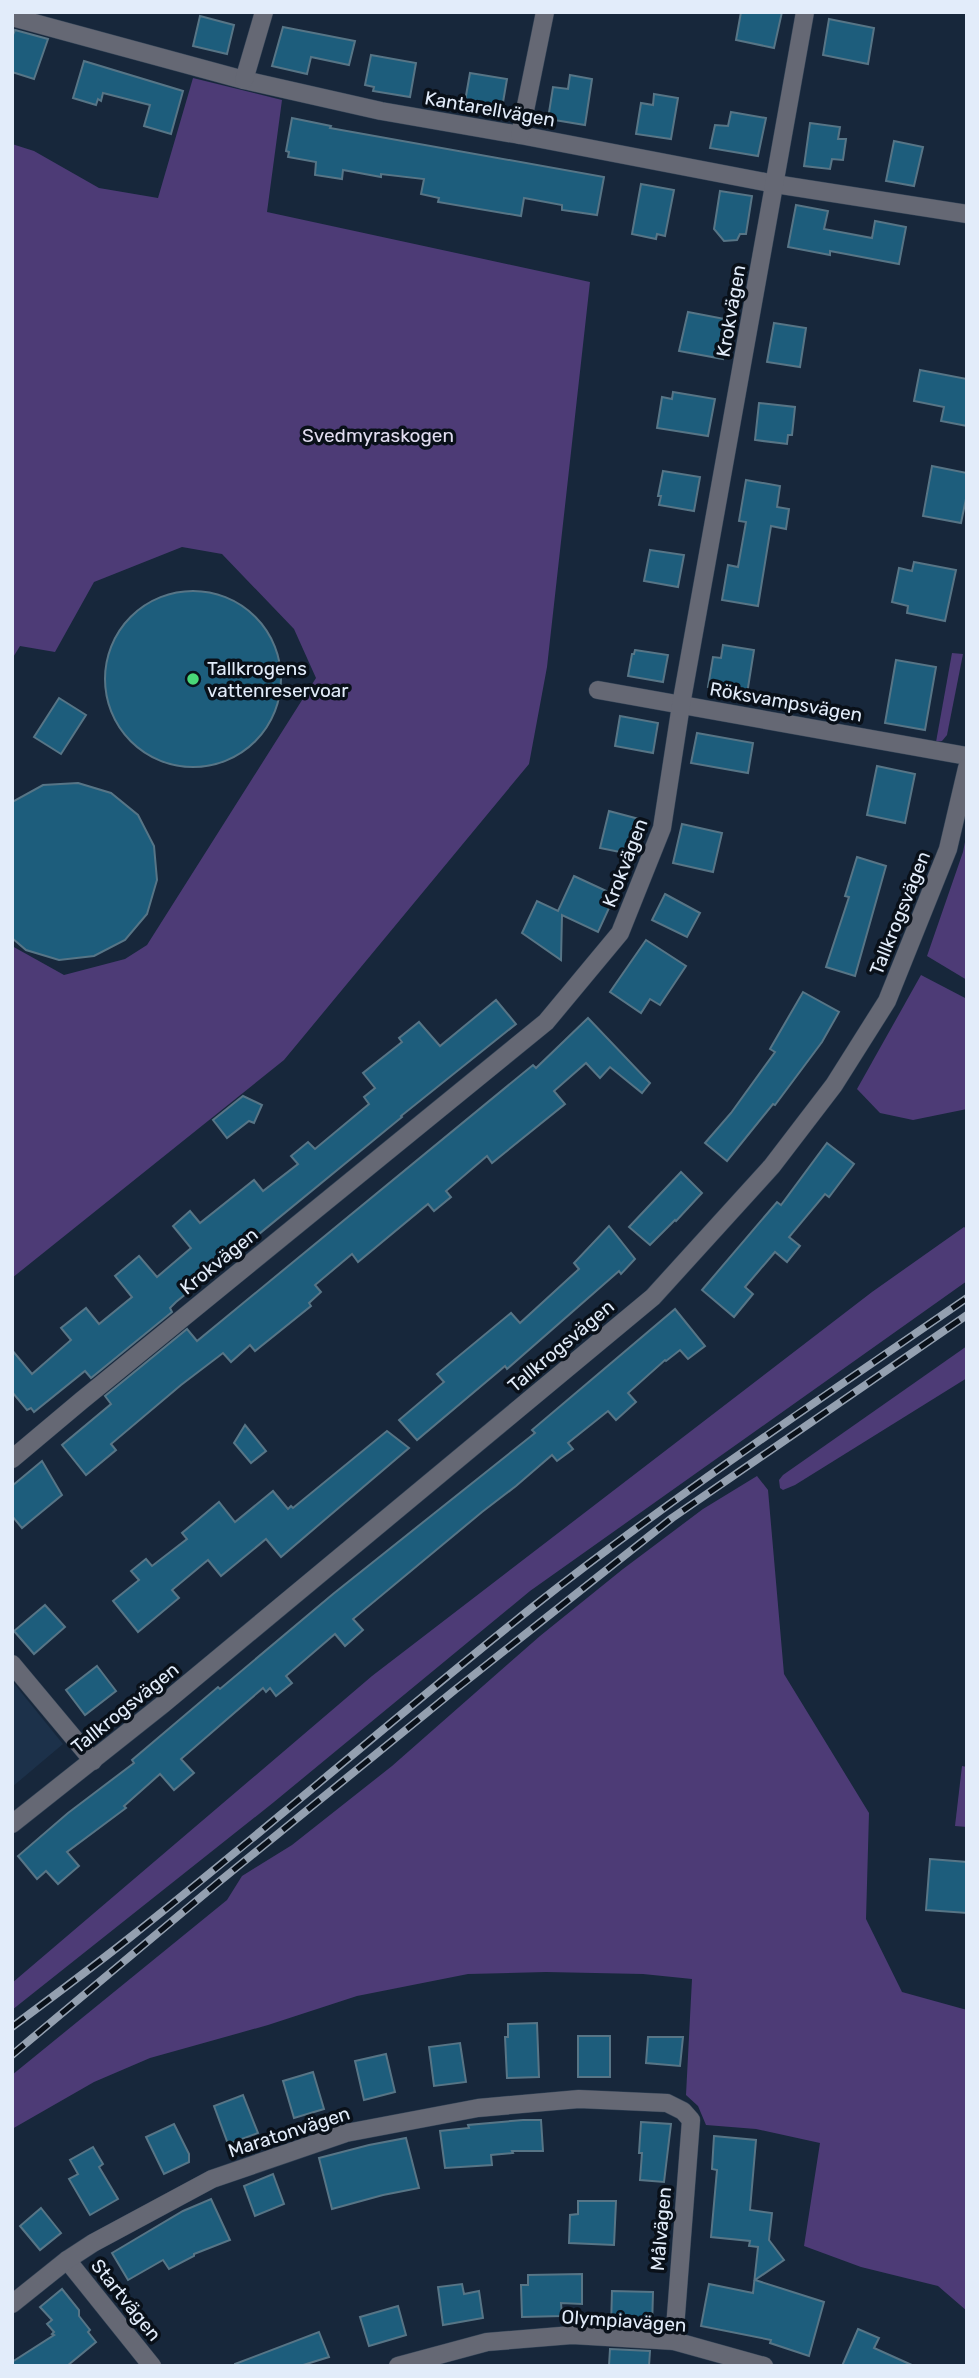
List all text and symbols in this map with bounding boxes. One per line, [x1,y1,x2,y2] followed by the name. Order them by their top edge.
[423,86,557,132] street label: Kantarellvägen
[712,263,750,359] street label: Krokvägen
[302,424,454,447] park label: Svedmyraskogen
[207,657,349,702] place label: Tallkrogens vattenreservoar
[185,671,201,687] marker: Tallkrogens vattenreservoar
[708,677,864,727] street label: Röksvampsvägen
[598,815,652,911] street label: Krokvägen
[865,848,935,978] street label: Tallkrogsvägen
[176,1223,262,1299] street label: Krokvägen
[503,1295,619,1397] street label: Tallkrogsvägen
[67,1658,183,1758] street label: Tallkrogsvägen
[225,2101,353,2163] street label: Maratonvägen
[646,2186,676,2272] street label: Målvägen
[86,2254,166,2346] street label: Startvägen
[561,2305,687,2337] street label: Olympiavägen

